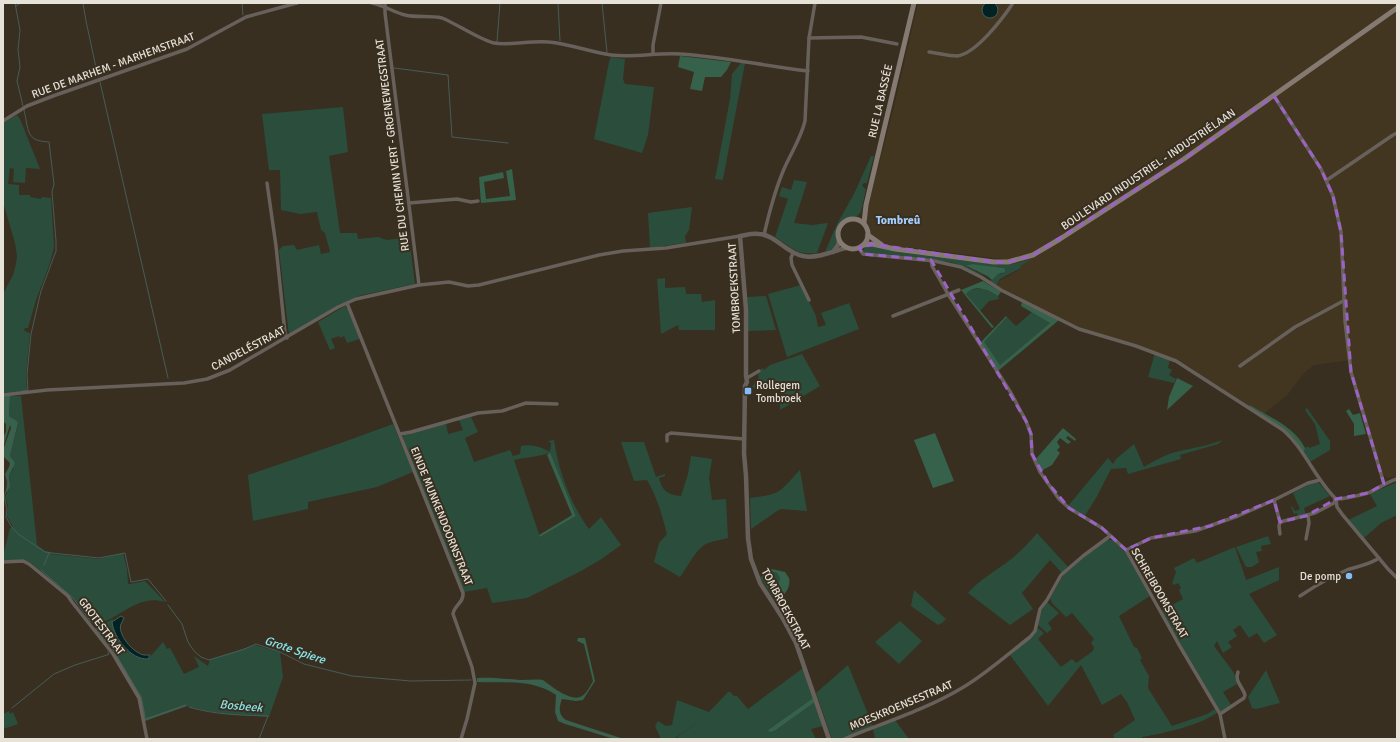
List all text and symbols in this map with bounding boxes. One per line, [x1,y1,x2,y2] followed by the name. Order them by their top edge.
[30,30,197,101] street label: RUE DE MARHEM - MARHEMSTRAAT
[373,37,412,252] street label: RUE DU CHEMIN VERT - GROENEWEGSTRAAT
[865,63,895,139] street label: RUE LA BASSÉE
[1058,105,1238,233] street label: BOULEVARD INDUSTRIEL - INDUSTRIÉLAAN
[876,213,921,228] district label: Tombreû
[726,242,743,333] street label: TOMBROEKSTRAAT
[208,322,288,373] street label: CANDELÉSTRAAT
[756,379,802,405] place label: Rollegem Tombroek
[743,386,753,396] marker: Rollegem Tombroek
[408,445,476,588] street label: EINDE MUNKENDOORNSTRAAT
[1128,546,1191,641] street label: SCHREIBOOMSTRAAT
[759,566,813,653] street label: TOMBROEKSTRAAT
[1300,570,1341,583] place label: De pomp
[1344,571,1354,581] marker: De pomp
[76,595,128,658] street label: GROTESTRAAT
[262,633,328,668] water label: Grote Spiere
[848,678,955,733] street label: MOESKROENSESTRAAT
[219,697,264,716] water label: Bosbeek

